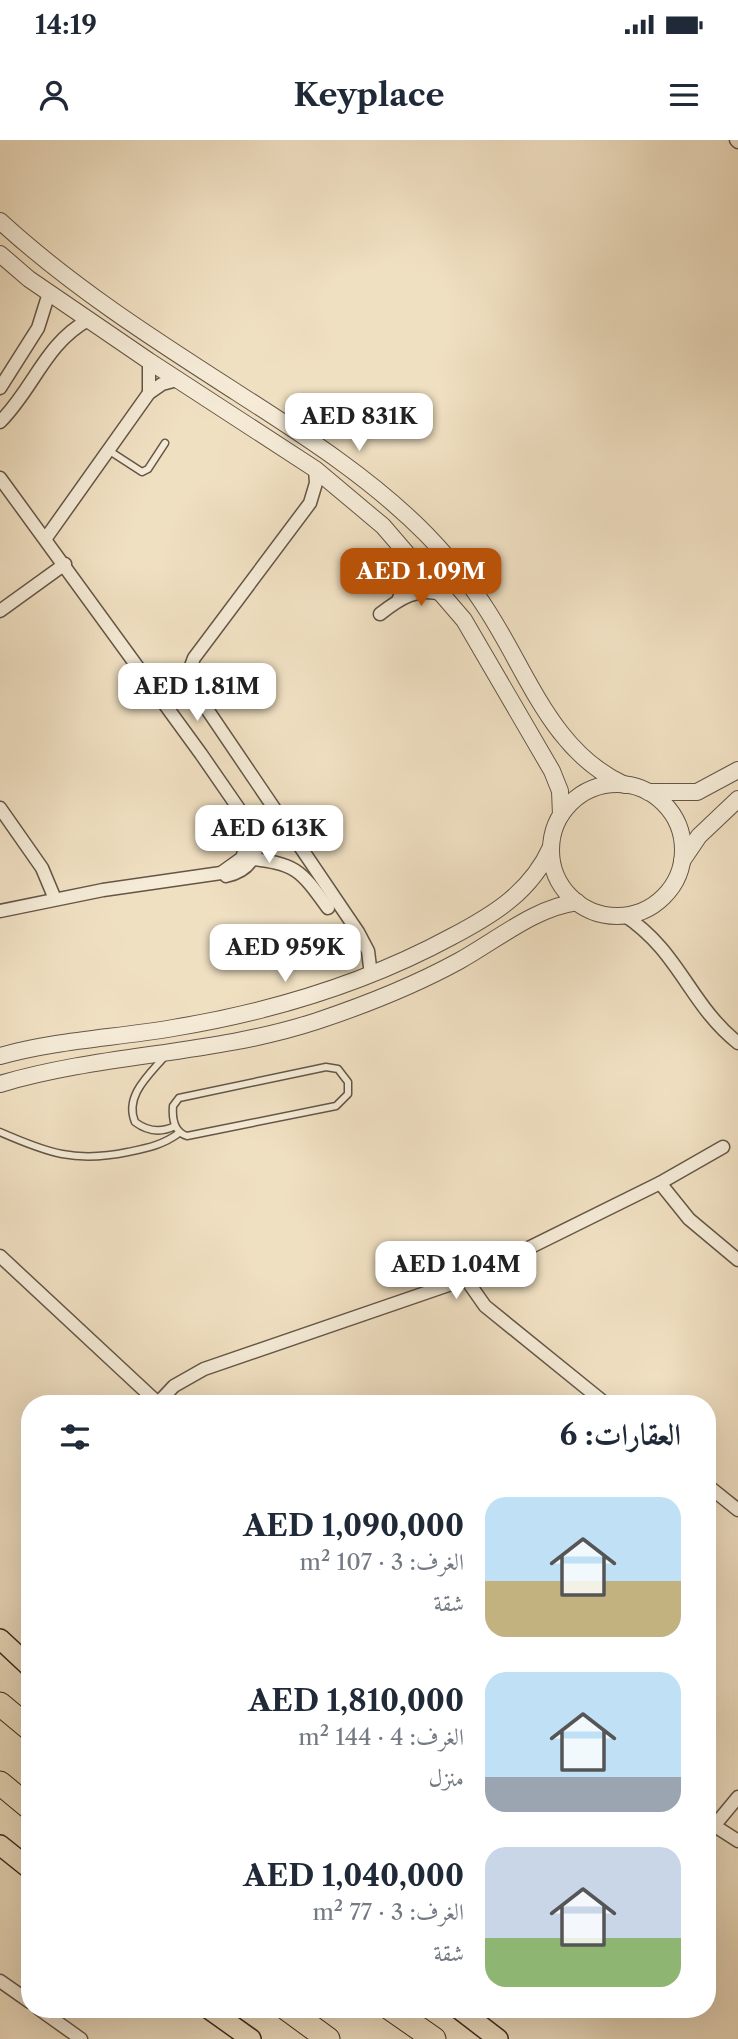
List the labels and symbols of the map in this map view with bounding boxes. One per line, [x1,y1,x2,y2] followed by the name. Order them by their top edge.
[287,394,431,453] pin: AED 831K
[341,548,501,608] pin: AED 1.09M
[117,664,277,723] pin: AED 1.81M
[197,806,341,865] pin: AED 613K
[213,924,357,984] pin: AED 959K
[376,1242,536,1301] pin: AED 1.04M

